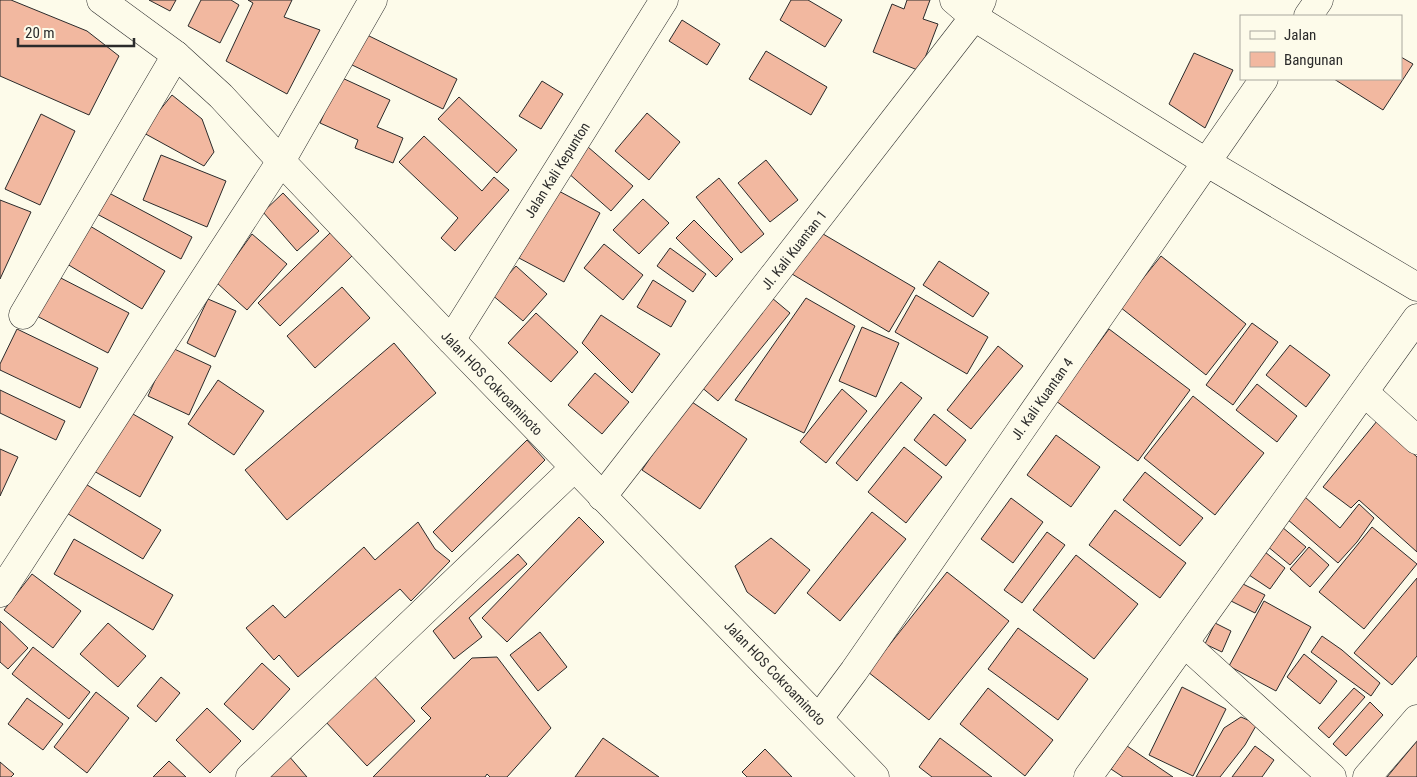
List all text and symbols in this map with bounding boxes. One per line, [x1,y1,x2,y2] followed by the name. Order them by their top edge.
[18,15,134,47] scale bar
[1240,15,1402,80] legend
[25,24,55,42] text: 20 m
[1284,26,1316,44] text: Jalan
[1284,51,1343,69] text: Bangunan
[521,119,593,221] street label: Jalan Kali Kepunton
[758,207,830,293] street label: Jl. Kali Kuantan 1
[438,328,546,438] street label: Jalan HOS Cokroaminoto
[1008,355,1076,443] street label: Jl. Kali Kuantan 4
[721,618,829,728] street label: Jalan HOS Cokroaminoto

